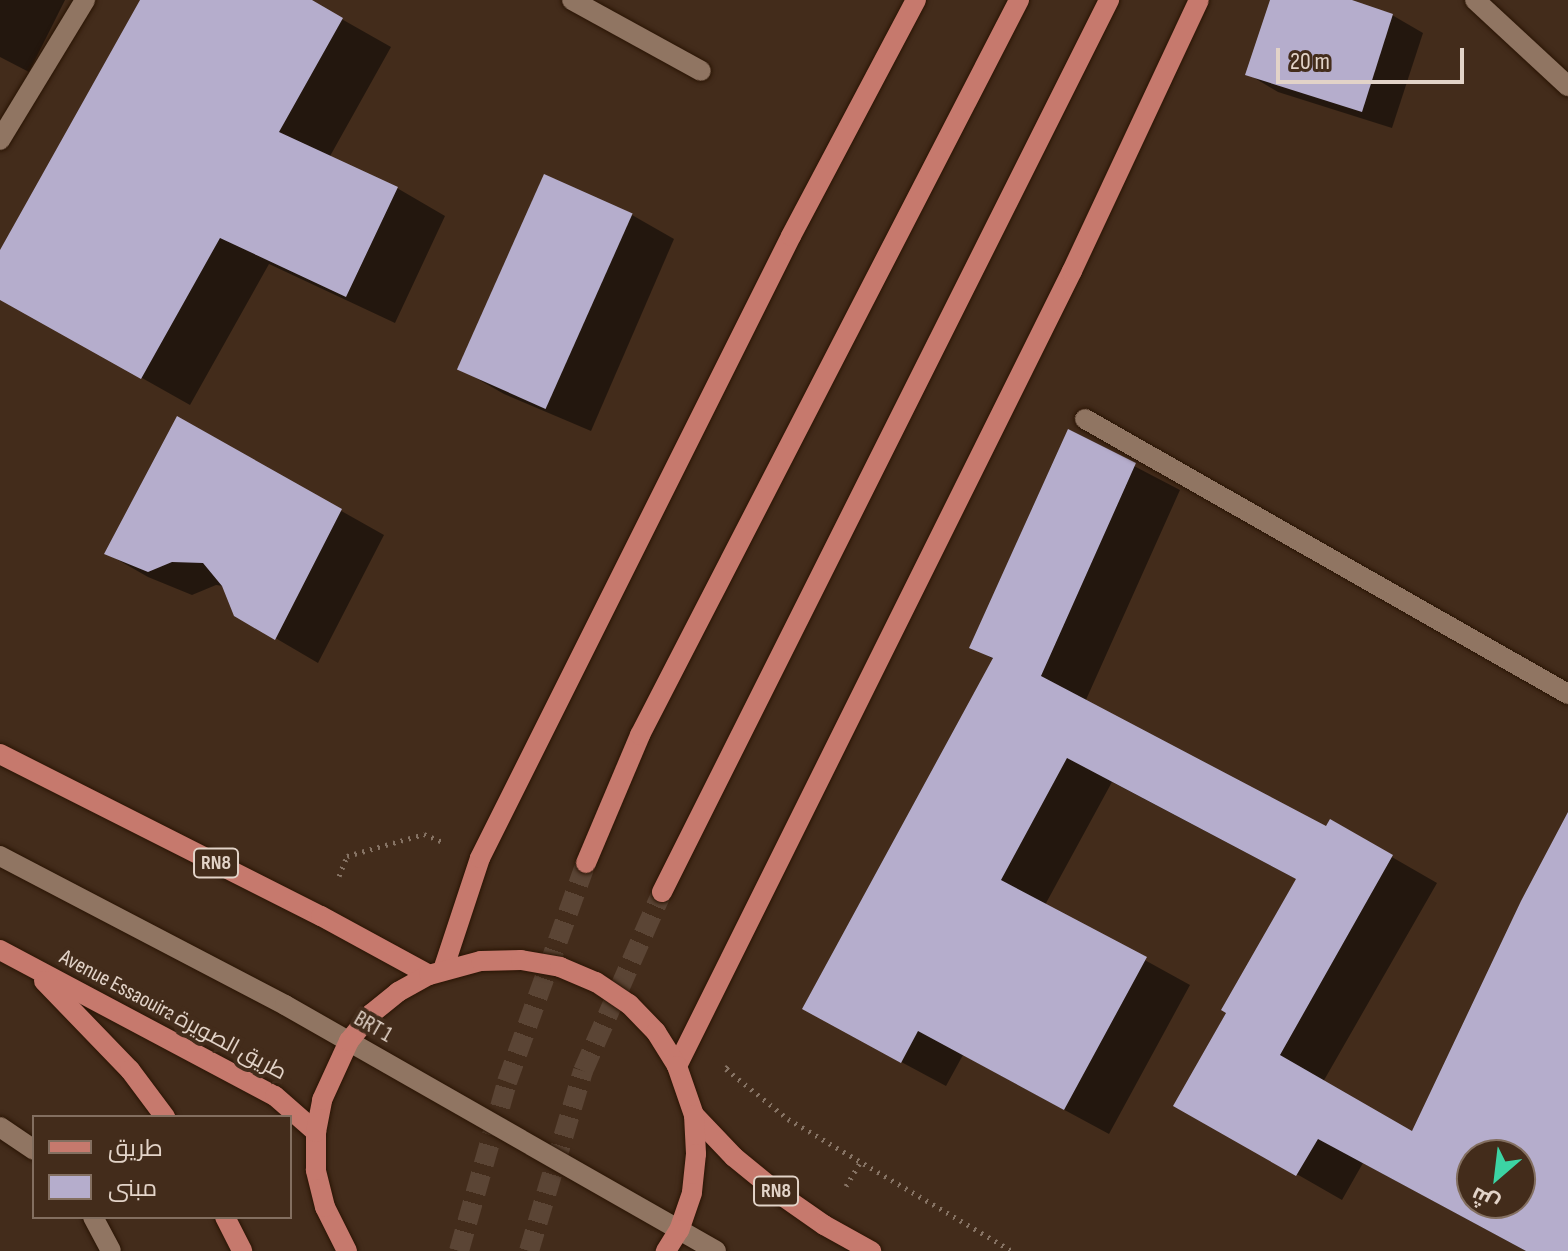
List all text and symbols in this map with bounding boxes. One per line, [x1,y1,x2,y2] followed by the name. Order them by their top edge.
[1280,32,1468,82] scale bar
[1290,47,1330,76] text: 20 m
[192,847,240,879] road number: RN8
[55,944,291,1086] street label: Avenue Essaouira طريق الصويرة
[349,1006,397,1048] street label: BRT 1
[32,1115,292,1219] legend
[108,1134,163,1163] text: طريق
[1456,1139,1536,1219] north arrow
[108,1174,157,1203] text: مبنى
[752,1175,800,1207] road number: RN8
[1467,1180,1504,1217] text: ش

